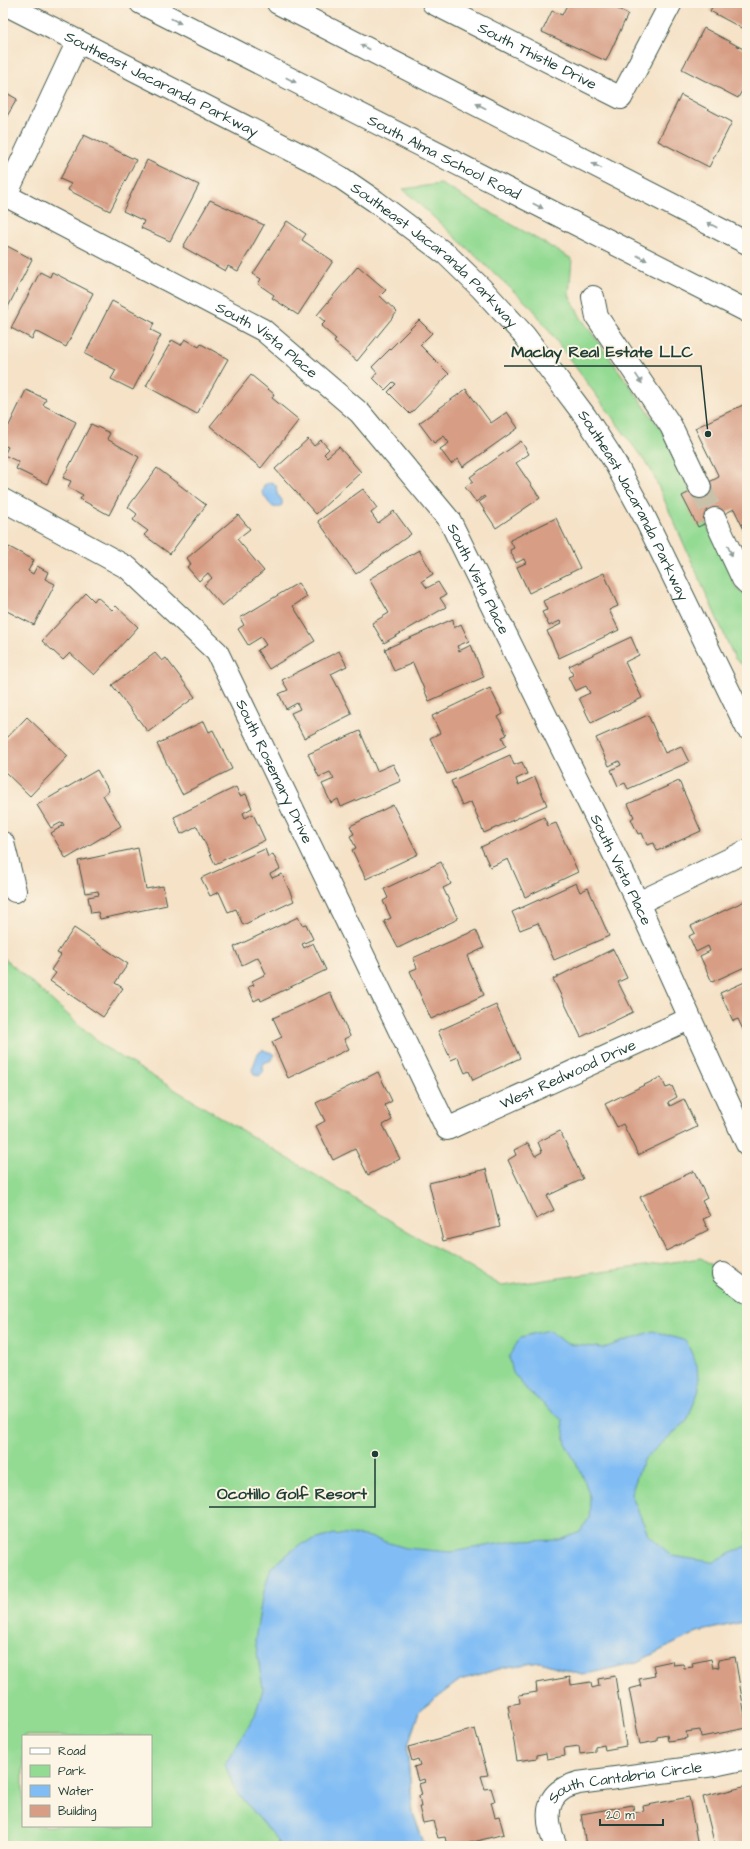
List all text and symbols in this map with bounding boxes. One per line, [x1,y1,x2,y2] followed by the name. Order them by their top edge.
[474,17,600,95] street label: South Thistle Drive
[170,18,181,24] one-way arrow
[61,26,262,143] street label: Southeast Jacaranda Parkway
[359,44,371,50] one-way arrow
[286,77,297,83] one-way arrow
[475,103,487,110] one-way arrow
[364,109,524,205] street label: South Alma School Road
[591,162,602,169] one-way arrow
[347,177,523,333] street label: Southeast Jacaranda Parkway
[533,203,544,209] one-way arrow
[707,222,718,228] one-way arrow
[636,254,647,261] one-way arrow
[212,297,322,383] street label: South Vista Place
[504,338,701,366] callout: Maclay Real Estate LLC
[511,341,693,364] text: Maclay Real Estate LLC
[635,374,643,384] one-way arrow
[573,405,694,605] street label: Southeast Jacaranda Parkway
[442,520,515,638] street label: South Vista Place
[727,546,733,557] one-way arrow
[231,695,318,847] street label: South Rosemary Drive
[585,810,657,929] street label: South Vista Place
[496,1034,639,1114] street label: West Redwood Drive
[209,1479,375,1507] callout: Ocotillo Golf Resort
[217,1483,368,1505] text: Ocotillo Golf Resort
[22,1735,152,1827] legend
[58,1743,86,1760] text: Road
[542,1756,703,1807] street label: South Cantabria Circle
[58,1763,86,1780] text: Park
[58,1783,94,1800] text: Water
[600,1801,663,1827] scale bar
[58,1803,96,1821] text: Building
[606,1807,635,1824] text: 20 m

